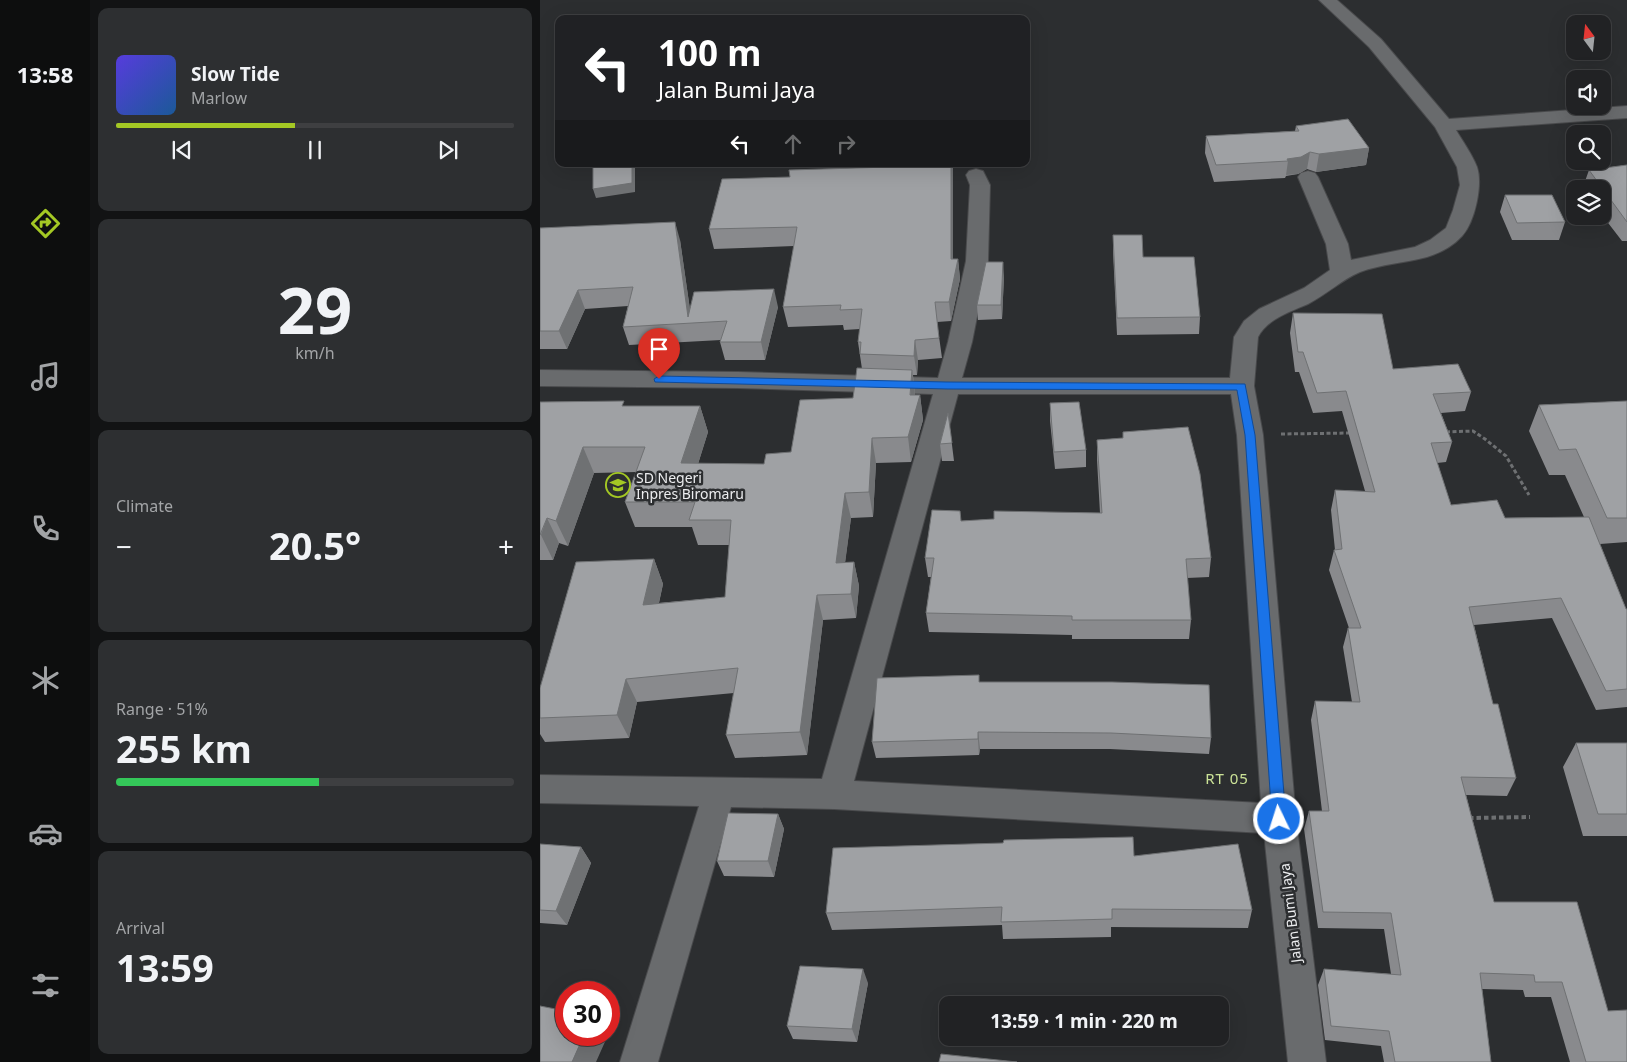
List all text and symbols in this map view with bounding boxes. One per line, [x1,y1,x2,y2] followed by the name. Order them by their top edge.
[1566,15,1611,60] north arrow
[1566,15,1611,225] map controls
[658,29,761,76] text: 100 m
[575,35,640,100] icon: left
[17,59,73,89] text: 13:58
[191,61,280,87] text: Slow Tide
[1566,70,1611,115] button: sound
[658,74,815,104] text: Jalan Bumi Jaya
[191,87,247,109] text: Marlow
[1566,125,1611,170] button: search
[726,130,754,158] icon: left
[779,130,807,158] icon: ahead
[832,130,860,158] icon: right
[168,136,196,164] icon: previous
[301,136,329,164] icon: pause
[434,136,462,164] icon: next
[1566,180,1611,225] button: layers
[28,206,63,241] icon: directions
[278,265,352,353] text: 29
[638,328,680,379] pin
[645,335,673,363] icon: arrive
[295,342,335,364] text: km/h
[28,359,63,394] icon: music
[636,468,744,503] place label: SD Negeri Inpres Biromaru
[605,472,631,498] school or university icon: SD Negeri Inpres Biromaru
[116,495,173,517] text: Climate
[28,511,63,546] icon: phone
[269,519,361,571] text: 20.5°
[116,527,132,565] text: −
[498,527,514,565] text: +
[28,663,63,698] icon: climate
[116,698,208,720] text: Range · 51%
[116,722,252,774] text: 255 km
[1205,768,1249,788] district label: RT 05
[1252,792,1304,844] position arrow
[28,816,63,851] icon: car
[1274,862,1306,966] street label: Jalan Bumi Jaya
[116,917,165,939] text: Arrival
[116,941,214,993] text: 13:59
[28,968,63,1003] icon: filters
[555,981,620,1046] speed limit sign: 30
[990,1008,1178,1034] text: 13:59 · 1 min · 220 m

